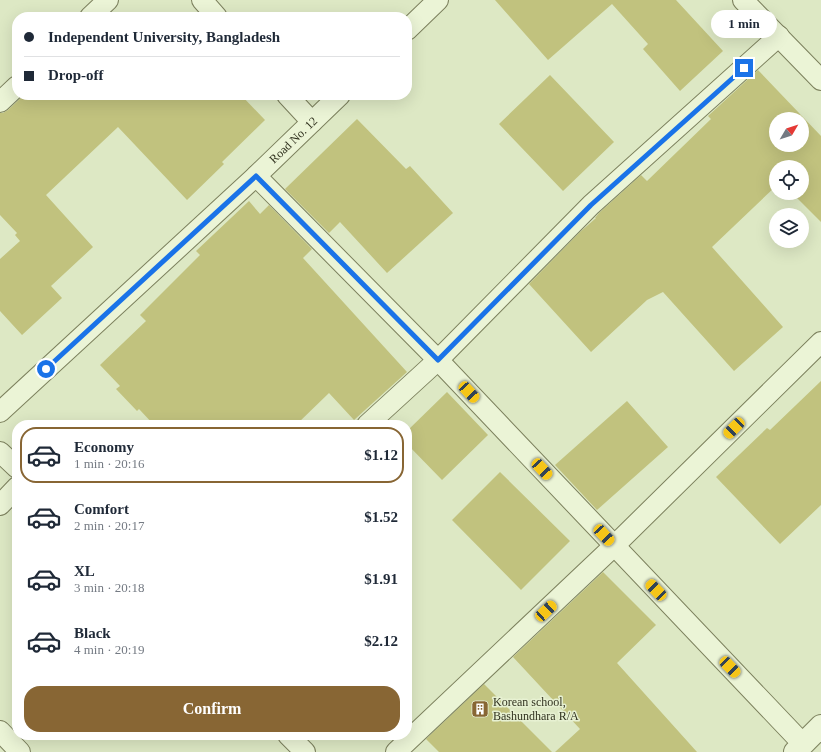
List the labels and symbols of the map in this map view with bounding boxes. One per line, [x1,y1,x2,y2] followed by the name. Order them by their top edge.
[711,10,777,38] callout: 1 min
[735,59,753,77] route end
[769,112,809,152] north arrow
[266,114,320,166] street label: Road No. 12
[37,360,55,378] route start
[456,379,482,405] car
[721,415,747,441] car
[529,456,555,482] car
[591,522,617,548] car
[643,577,669,603] car
[533,598,559,624] car
[717,654,743,680] car
[493,695,579,723] place label: Korean school, Bashundhara R/A
[470,699,490,719] building icon: Korean school, Bashundhara R/A

